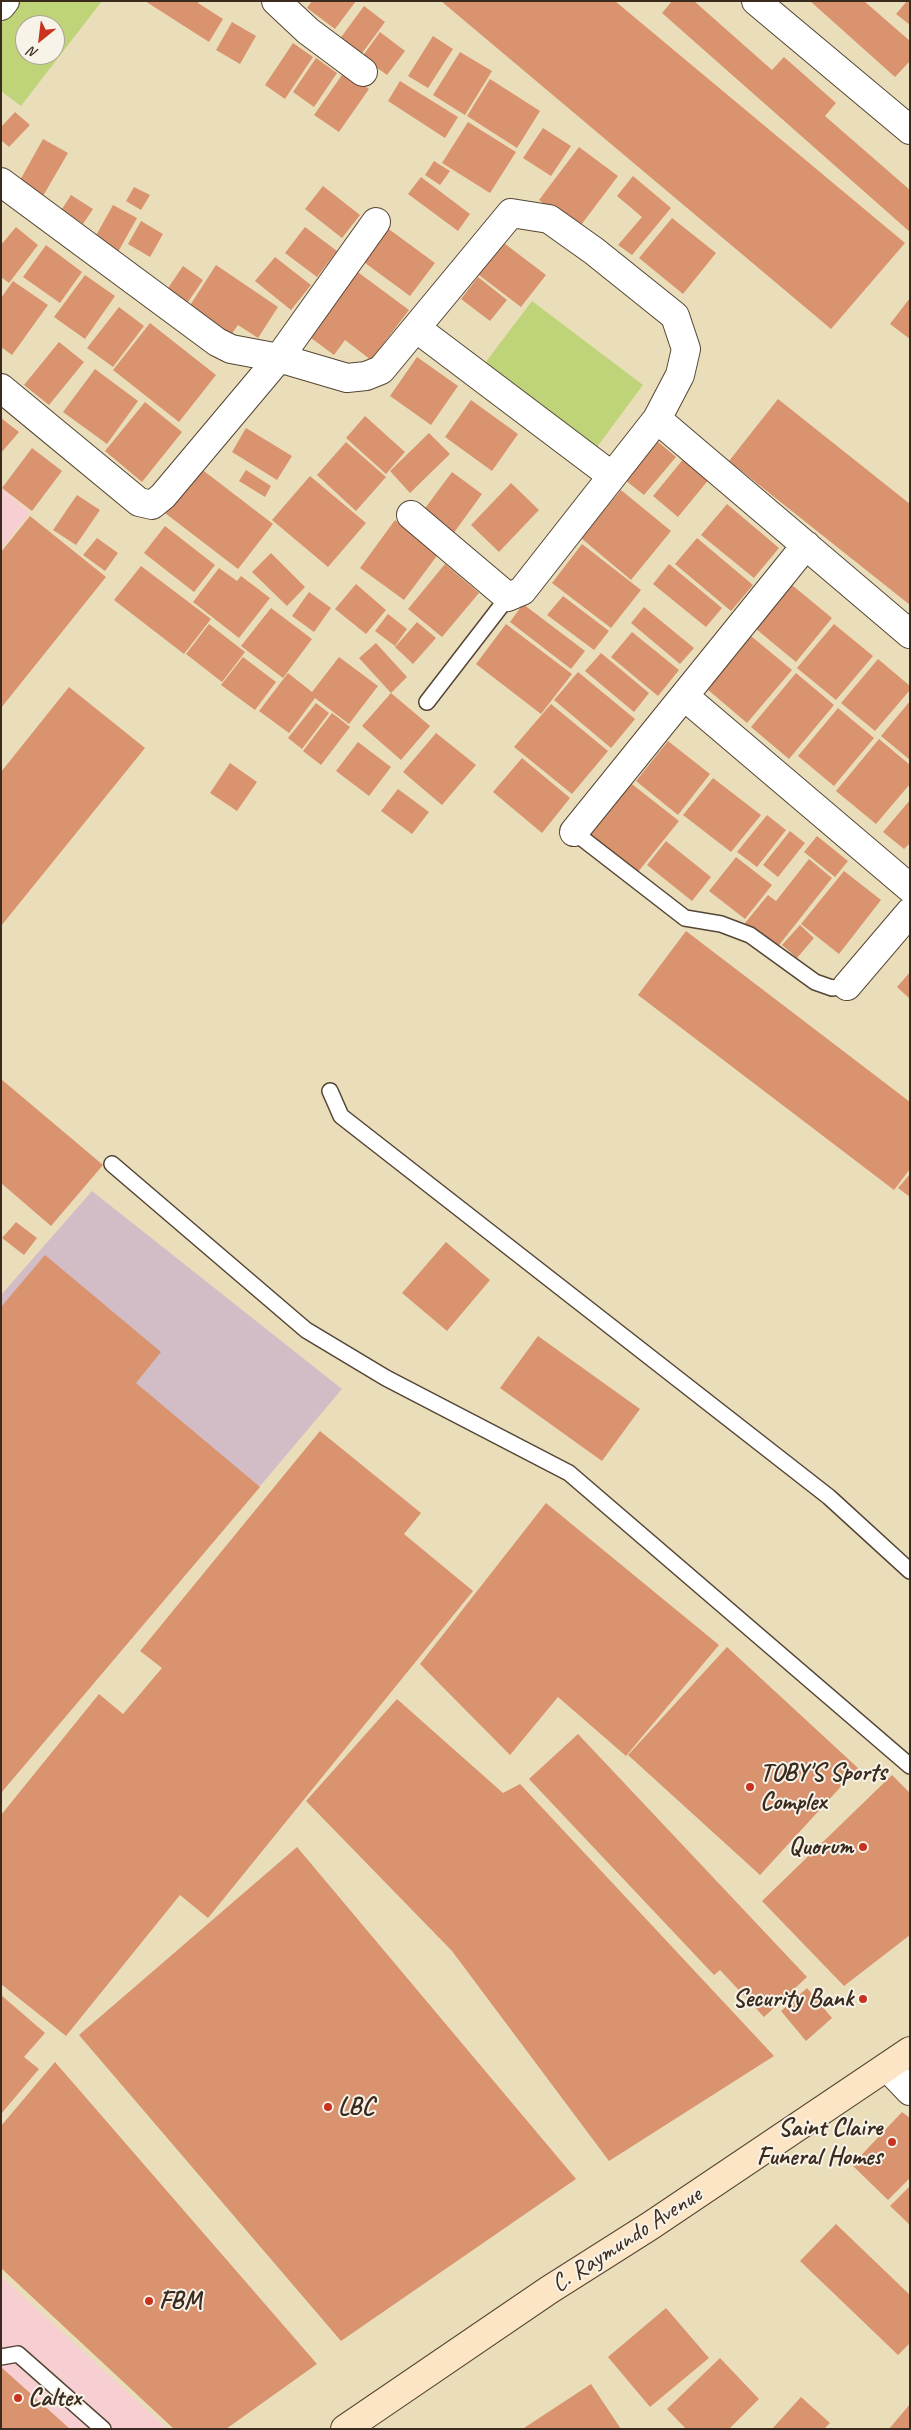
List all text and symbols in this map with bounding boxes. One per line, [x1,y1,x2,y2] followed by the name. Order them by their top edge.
[15,15,65,65] north arrow
[25,43,41,62] text: N
[760,1758,886,1817] place label: TOBY'S Sports Complex
[744,1781,756,1793] marker: TOBY'S Sports Complex
[789,1832,853,1862] place label: Quorum
[857,1841,869,1853] marker: Quorum
[733,1984,853,2014] place label: Security Bank
[857,1993,869,2005] marker: Security Bank
[338,2092,374,2122] place label: LBC
[322,2101,334,2113] marker: LBC
[757,2113,882,2172] place label: Saint Claire Funeral Homes
[886,2136,898,2148] marker: Saint Claire Funeral Homes
[546,2180,708,2300] street label: C. Raymundo Avenue
[159,2286,202,2316] place label: FBM
[143,2295,155,2307] marker: FBM
[28,2383,81,2413] place label: Caltex
[12,2392,24,2404] marker: Caltex

